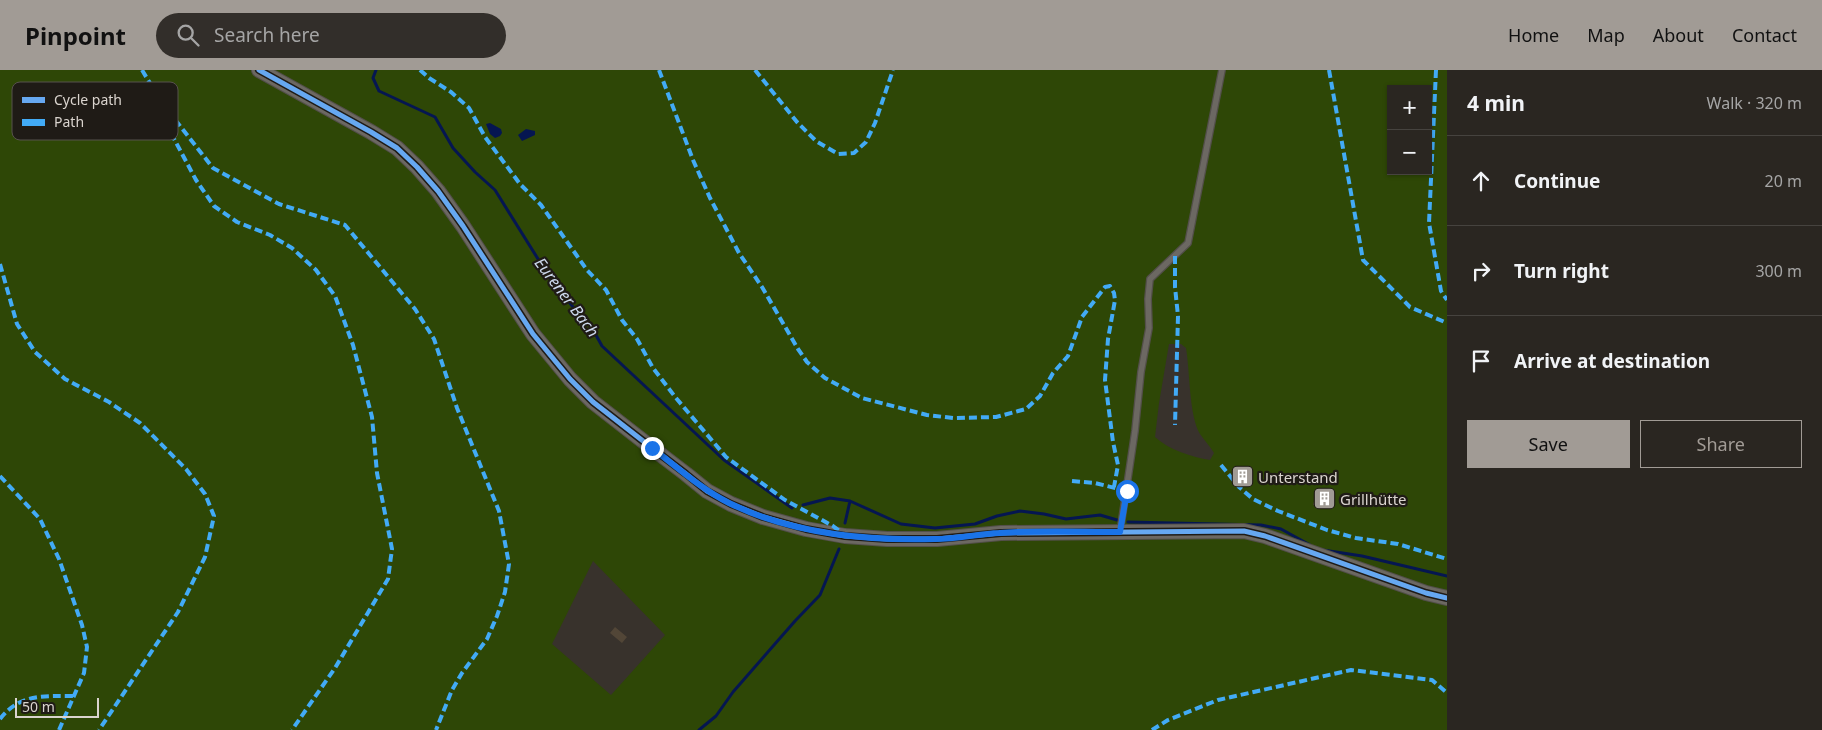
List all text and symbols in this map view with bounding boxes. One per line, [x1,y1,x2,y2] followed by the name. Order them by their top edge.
[156,13,506,58] search box
[25,19,126,52] text: Pinpoint
[174,21,202,49] icon: search
[214,22,320,48] text: Search here
[1508,23,1559,47] text: Home
[1587,23,1625,47] text: Map
[1653,23,1704,47] text: About
[1732,23,1797,47] text: Contact
[12,82,178,140] legend
[1387,85,1432,175] map controls
[1387,85,1432,130] button: +
[1467,89,1525,117] text: 4 min
[54,90,122,109] text: Cycle path
[1707,92,1802,114] text: Walk · 320 m
[54,112,84,131] text: Path
[1387,130,1432,175] button: −
[1467,167,1495,195] icon: ahead
[1514,168,1600,194] text: Continue
[1765,170,1802,192] text: 20 m
[530,253,604,341] water label: Eurener Bach
[1467,257,1495,285] icon: right
[1514,258,1609,284] text: Turn right
[1755,260,1802,282] text: 300 m
[1467,347,1495,375] icon: arrive
[1514,348,1710,374] text: Arrive at destination
[1467,420,1630,468] button: Save
[1640,420,1802,468] button: Share
[641,437,664,460] route end
[1230,465,1254,489] building icon: Unterstand
[1258,467,1338,487] place label: Unterstand
[1116,480,1139,503] route start
[1312,487,1336,511] building icon: Grillhütte
[1340,489,1407,509] place label: Grillhütte
[15,695,99,718] scale bar
[22,697,55,716] text: 50 m

